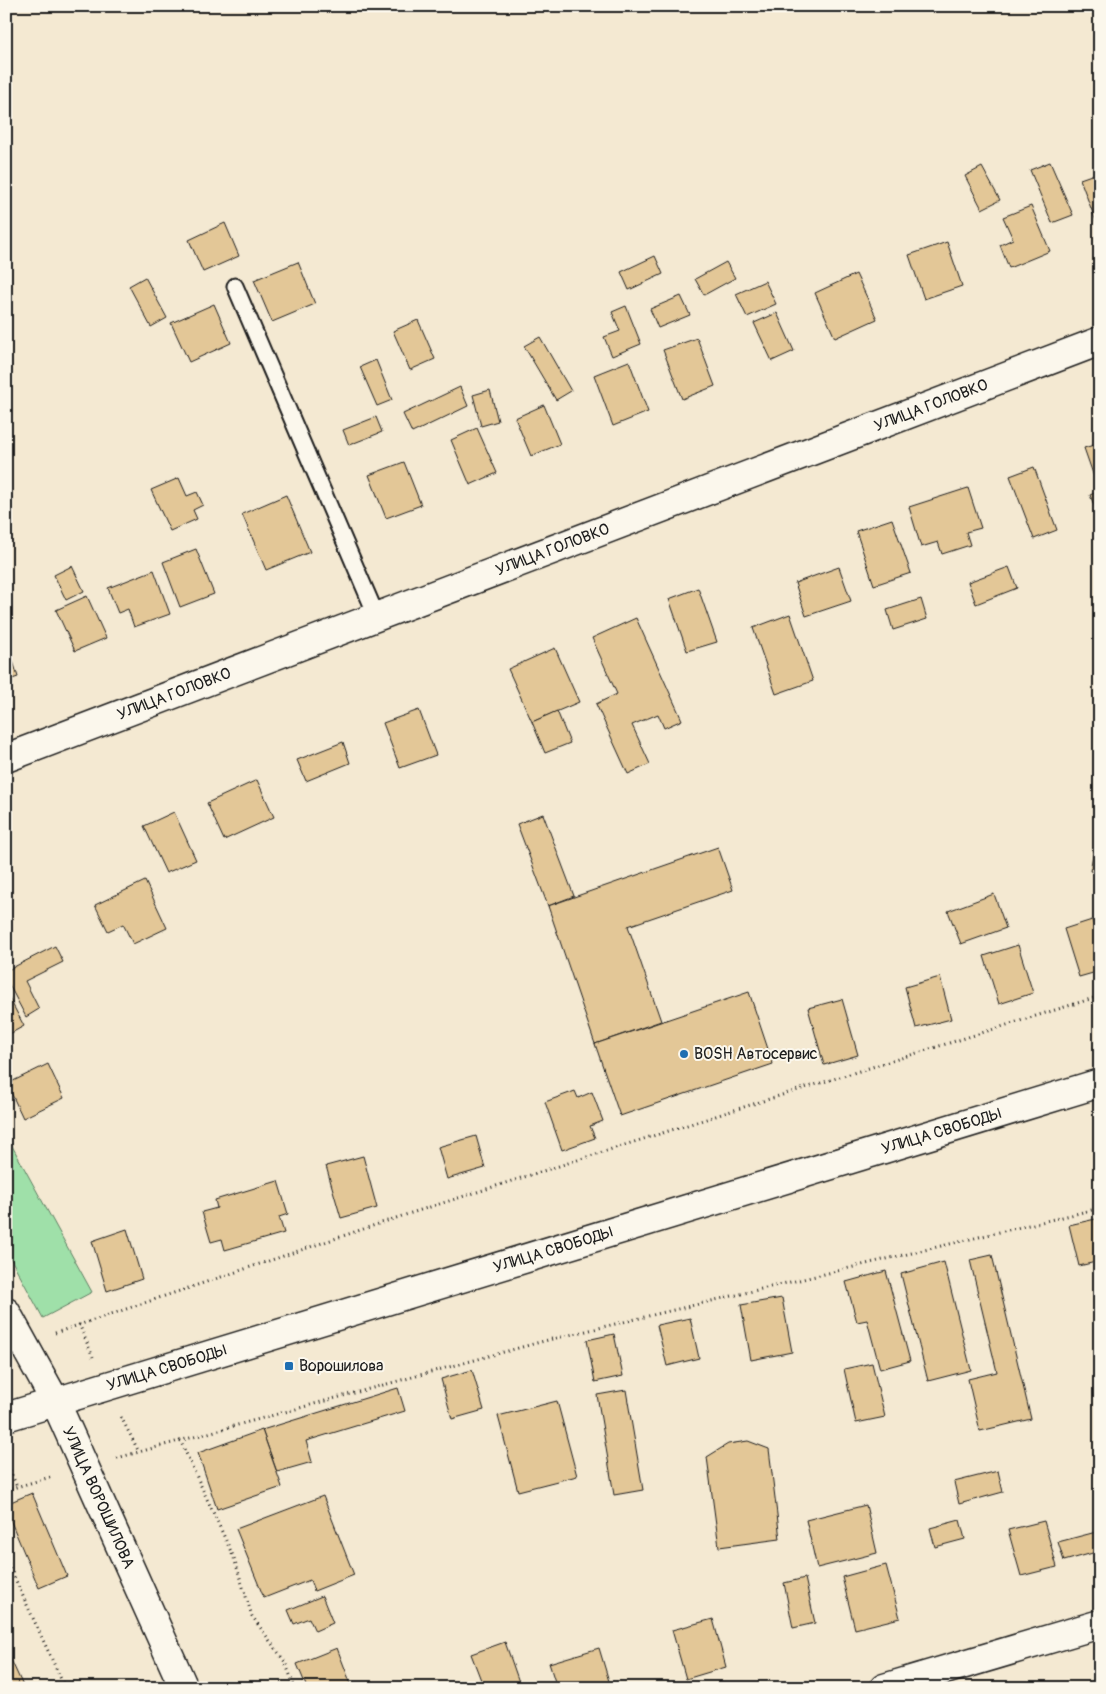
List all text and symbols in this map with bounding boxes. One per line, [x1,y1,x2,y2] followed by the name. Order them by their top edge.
[871,375,991,436] street label: УЛИЦА ГОЛОВКО
[493,519,612,580] street label: УЛИЦА ГОЛОВКО
[115,663,234,725] street label: УЛИЦА ГОЛОВКО
[694,1044,818,1064] place label: BOSH Автосервис
[678,1048,690,1060] marker: BOSH Автосервис
[879,1104,1004,1159] street label: УЛИЦА СВОБОДЫ
[491,1222,616,1278] street label: УЛИЦА СВОБОДЫ
[104,1340,229,1396] street label: УЛИЦА СВОБОДЫ
[299,1356,384,1376] place label: Ворошилова
[283,1360,295,1372] marker: Ворошилова
[58,1424,139,1572] street label: УЛИЦА ВОРОШИЛОВА

